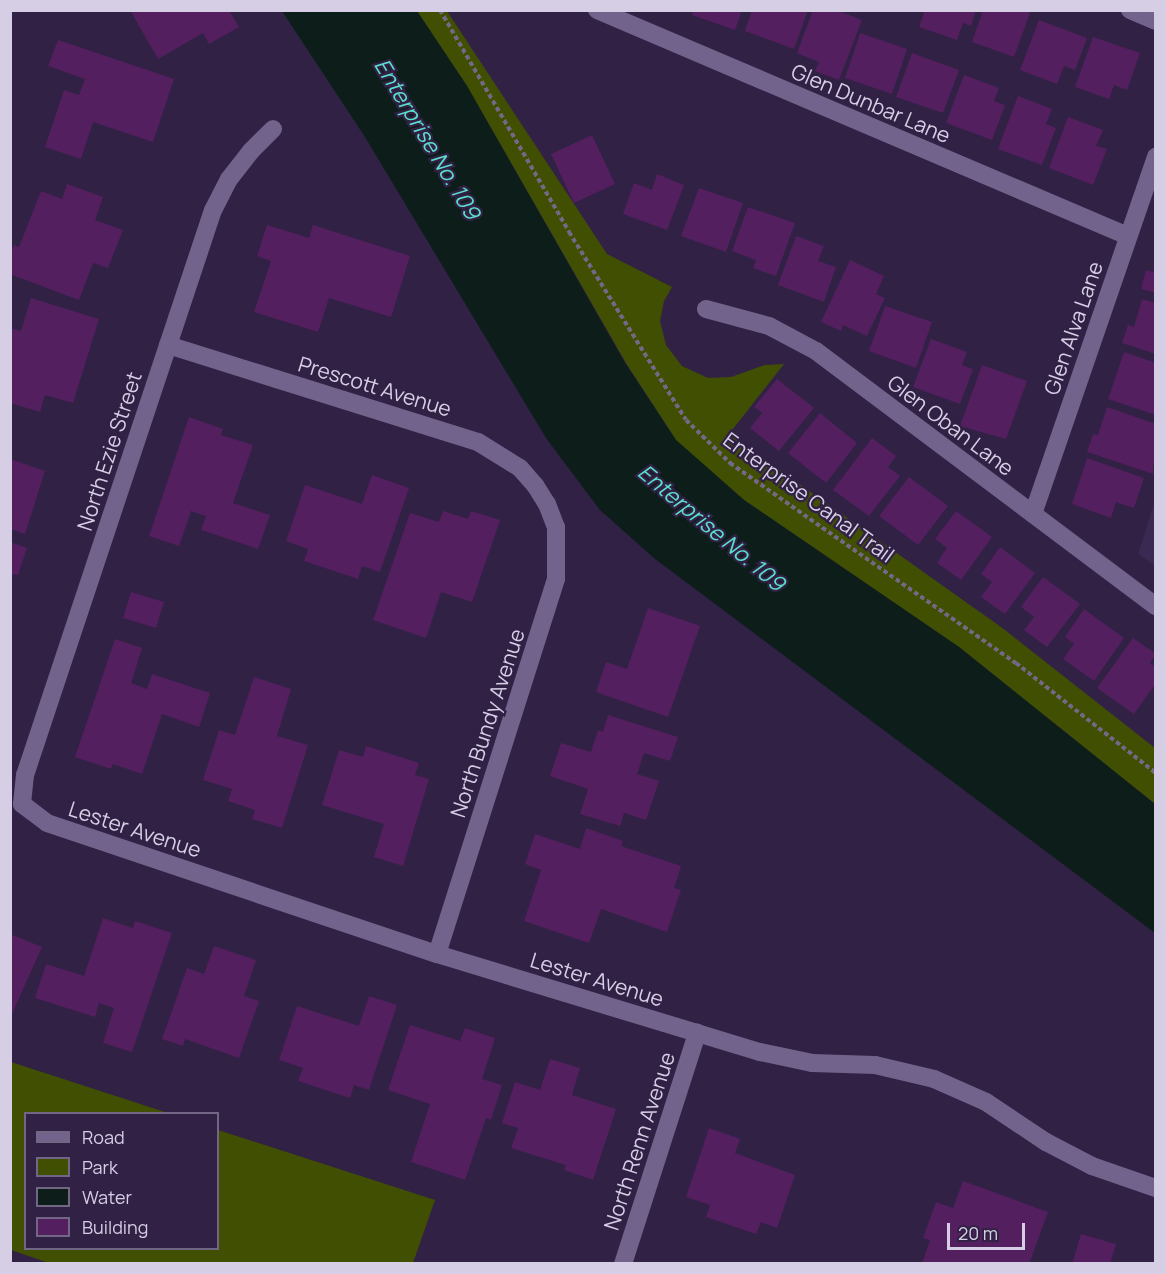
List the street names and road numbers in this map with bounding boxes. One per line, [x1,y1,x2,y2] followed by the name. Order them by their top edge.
[788,58,954,148] street label: Glen Dunbar Lane
[1038,258,1108,398] street label: Glen Alva Lane
[295,351,455,421] street label: Prescott Avenue
[71,368,147,534] street label: North Ezie Street
[883,369,1019,481] street label: Glen Oban Lane
[719,427,899,567] street label: Enterprise Canal Trail
[445,626,529,820] street label: North Bundy Avenue
[66,796,204,862] street label: Lester Avenue
[527,947,667,1011] street label: Lester Avenue
[598,1049,680,1233] street label: North Renn Avenue

